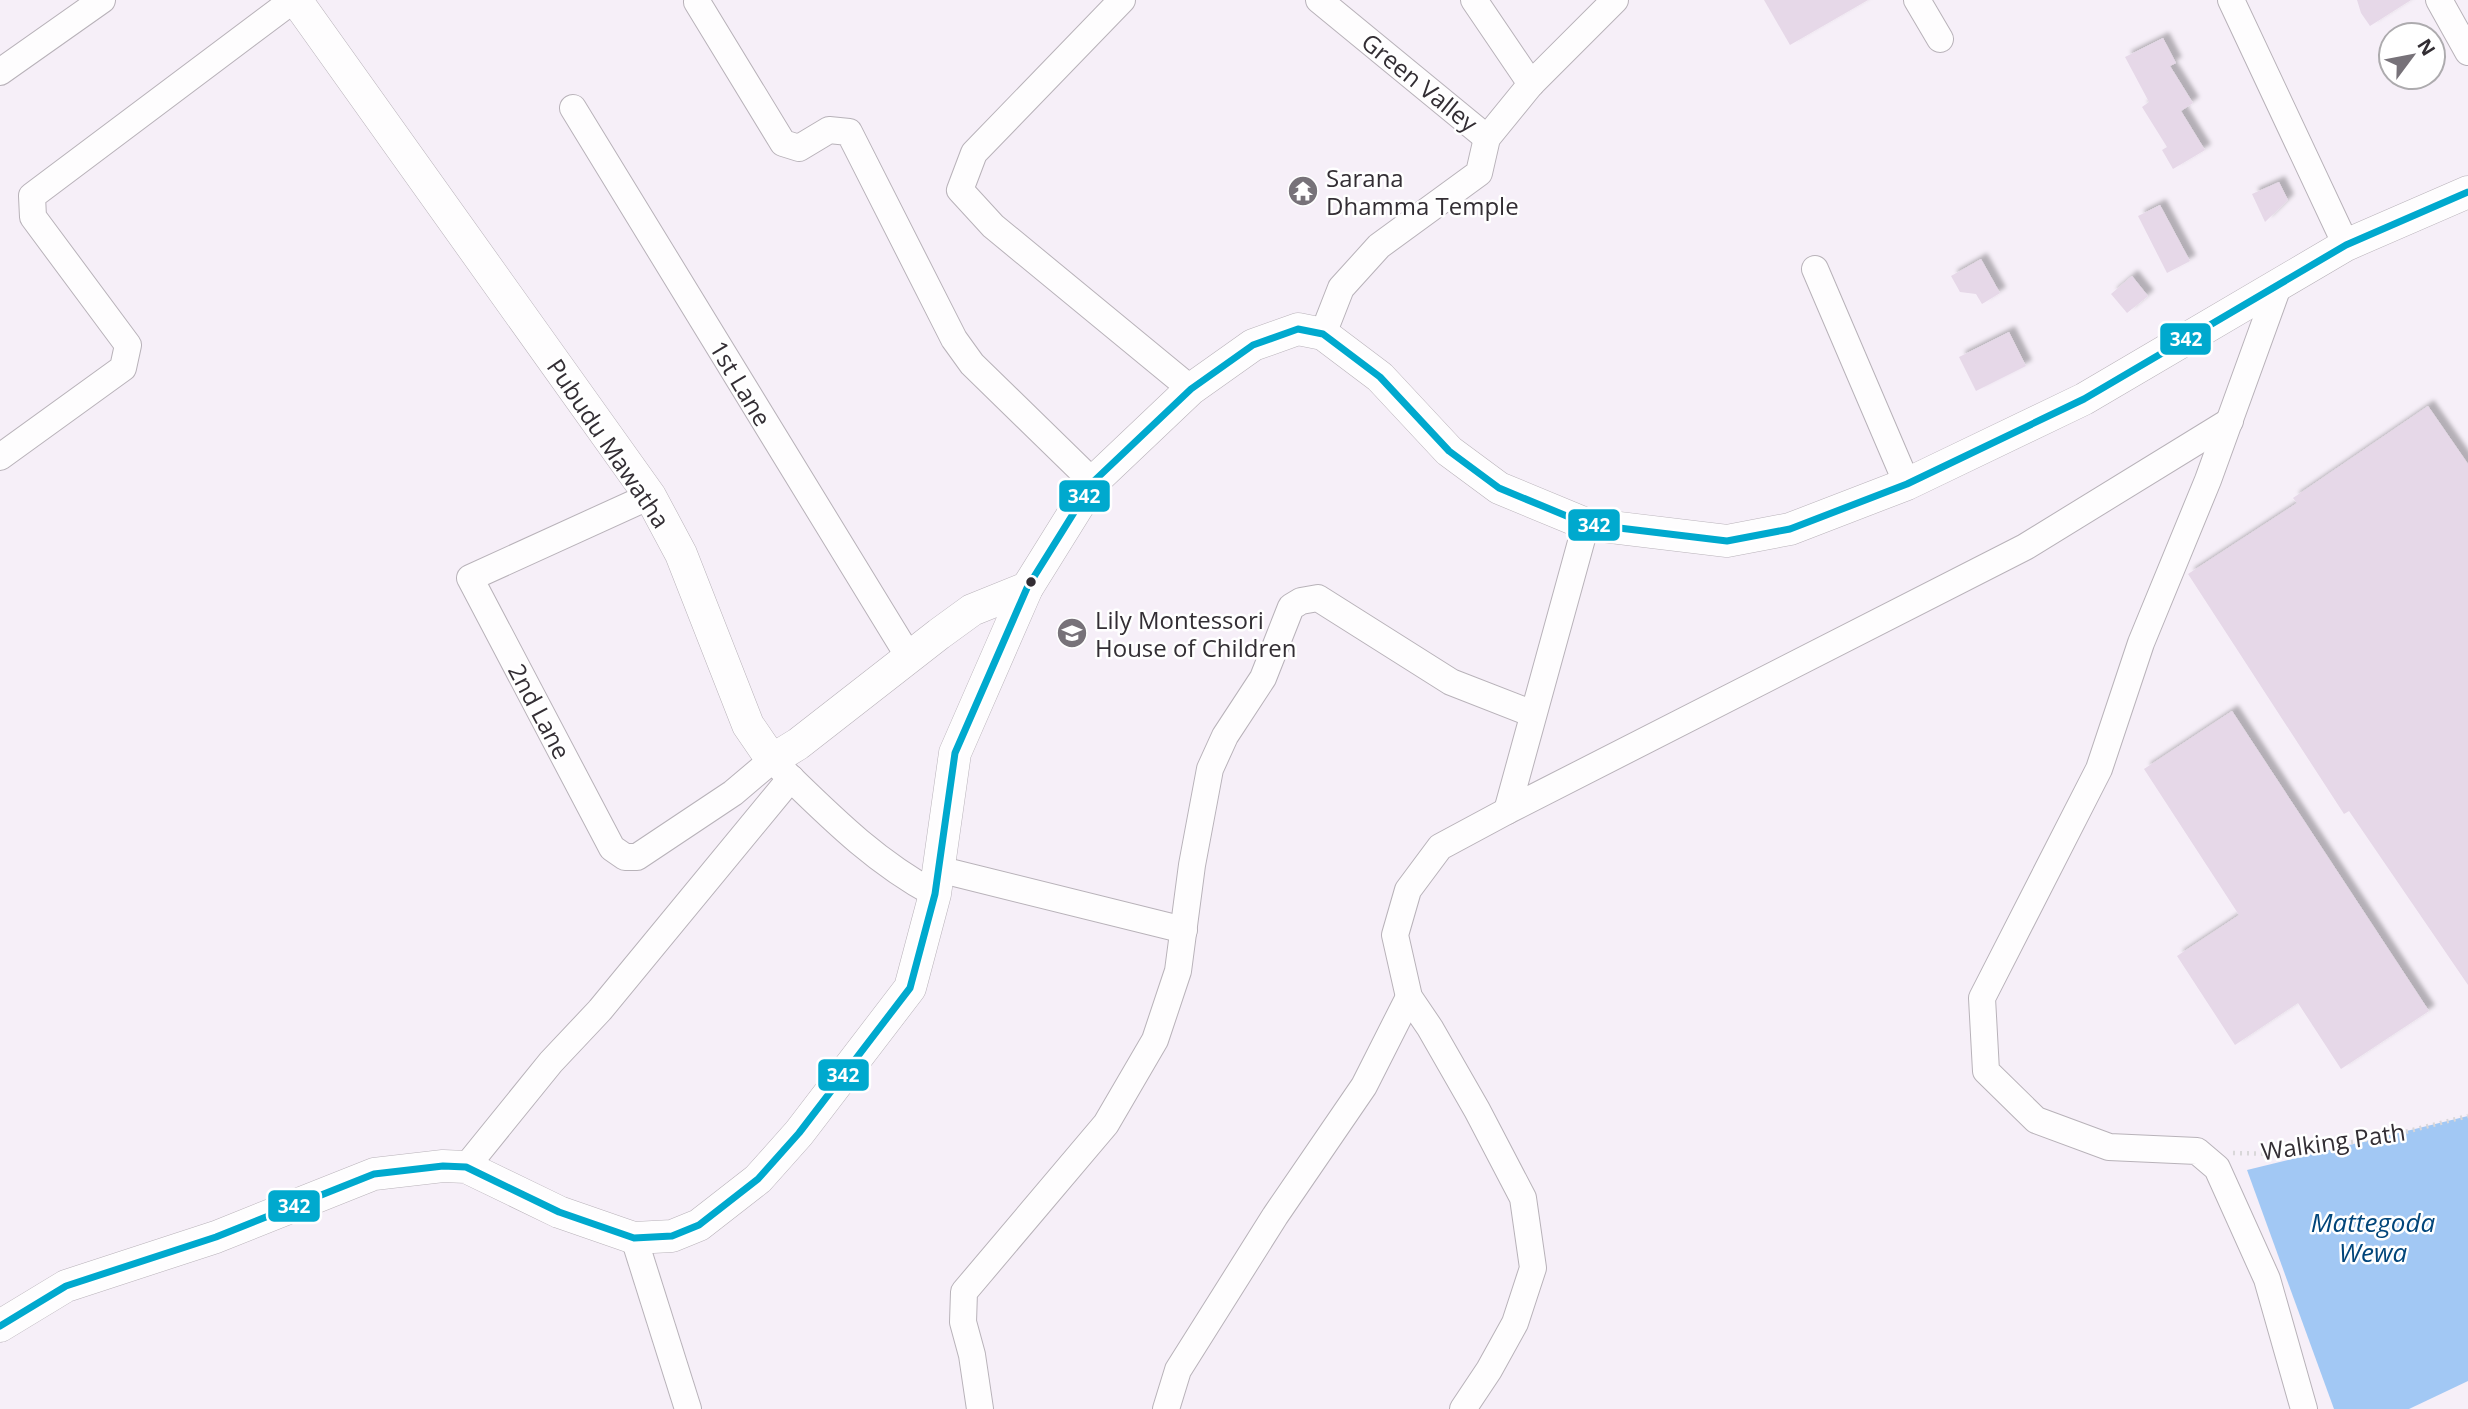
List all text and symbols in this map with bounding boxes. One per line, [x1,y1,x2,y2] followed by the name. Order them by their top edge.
[2377,21,2447,91] north arrow
[1355,25,1486,140] street label: Green Valley
[2411,34,2442,60] text: N
[1326,161,1519,222] place label: Sarana Dhamma Temple
[1286,174,1320,208] temple icon: Sarana Dhamma Temple
[2159,322,2212,356] line badge: 342
[2170,326,2202,352] text: 342
[703,334,779,432] street label: 1st Lane
[540,352,678,534] street label: Pubudu Mawatha
[1058,479,1111,513] line badge: 342
[1068,483,1100,509] text: 342
[1567,508,1621,542] line badge: 342
[1578,512,1610,538] text: 342
[1024,575,1038,589] unlabelled marker
[1095,603,1296,664] place label: Lily Montessori House of Children
[1055,616,1089,650] school or university icon: Lily Montessori House of Children
[501,658,579,764] street label: 2nd Lane
[817,1058,870,1092] line badge: 342
[827,1062,859,1088] text: 342
[2259,1115,2407,1167] street label: Walking Path
[267,1189,321,1223] line badge: 342
[278,1193,310,1219] text: 342
[2311,1204,2435,1270] water label: Mattegoda Wewa

